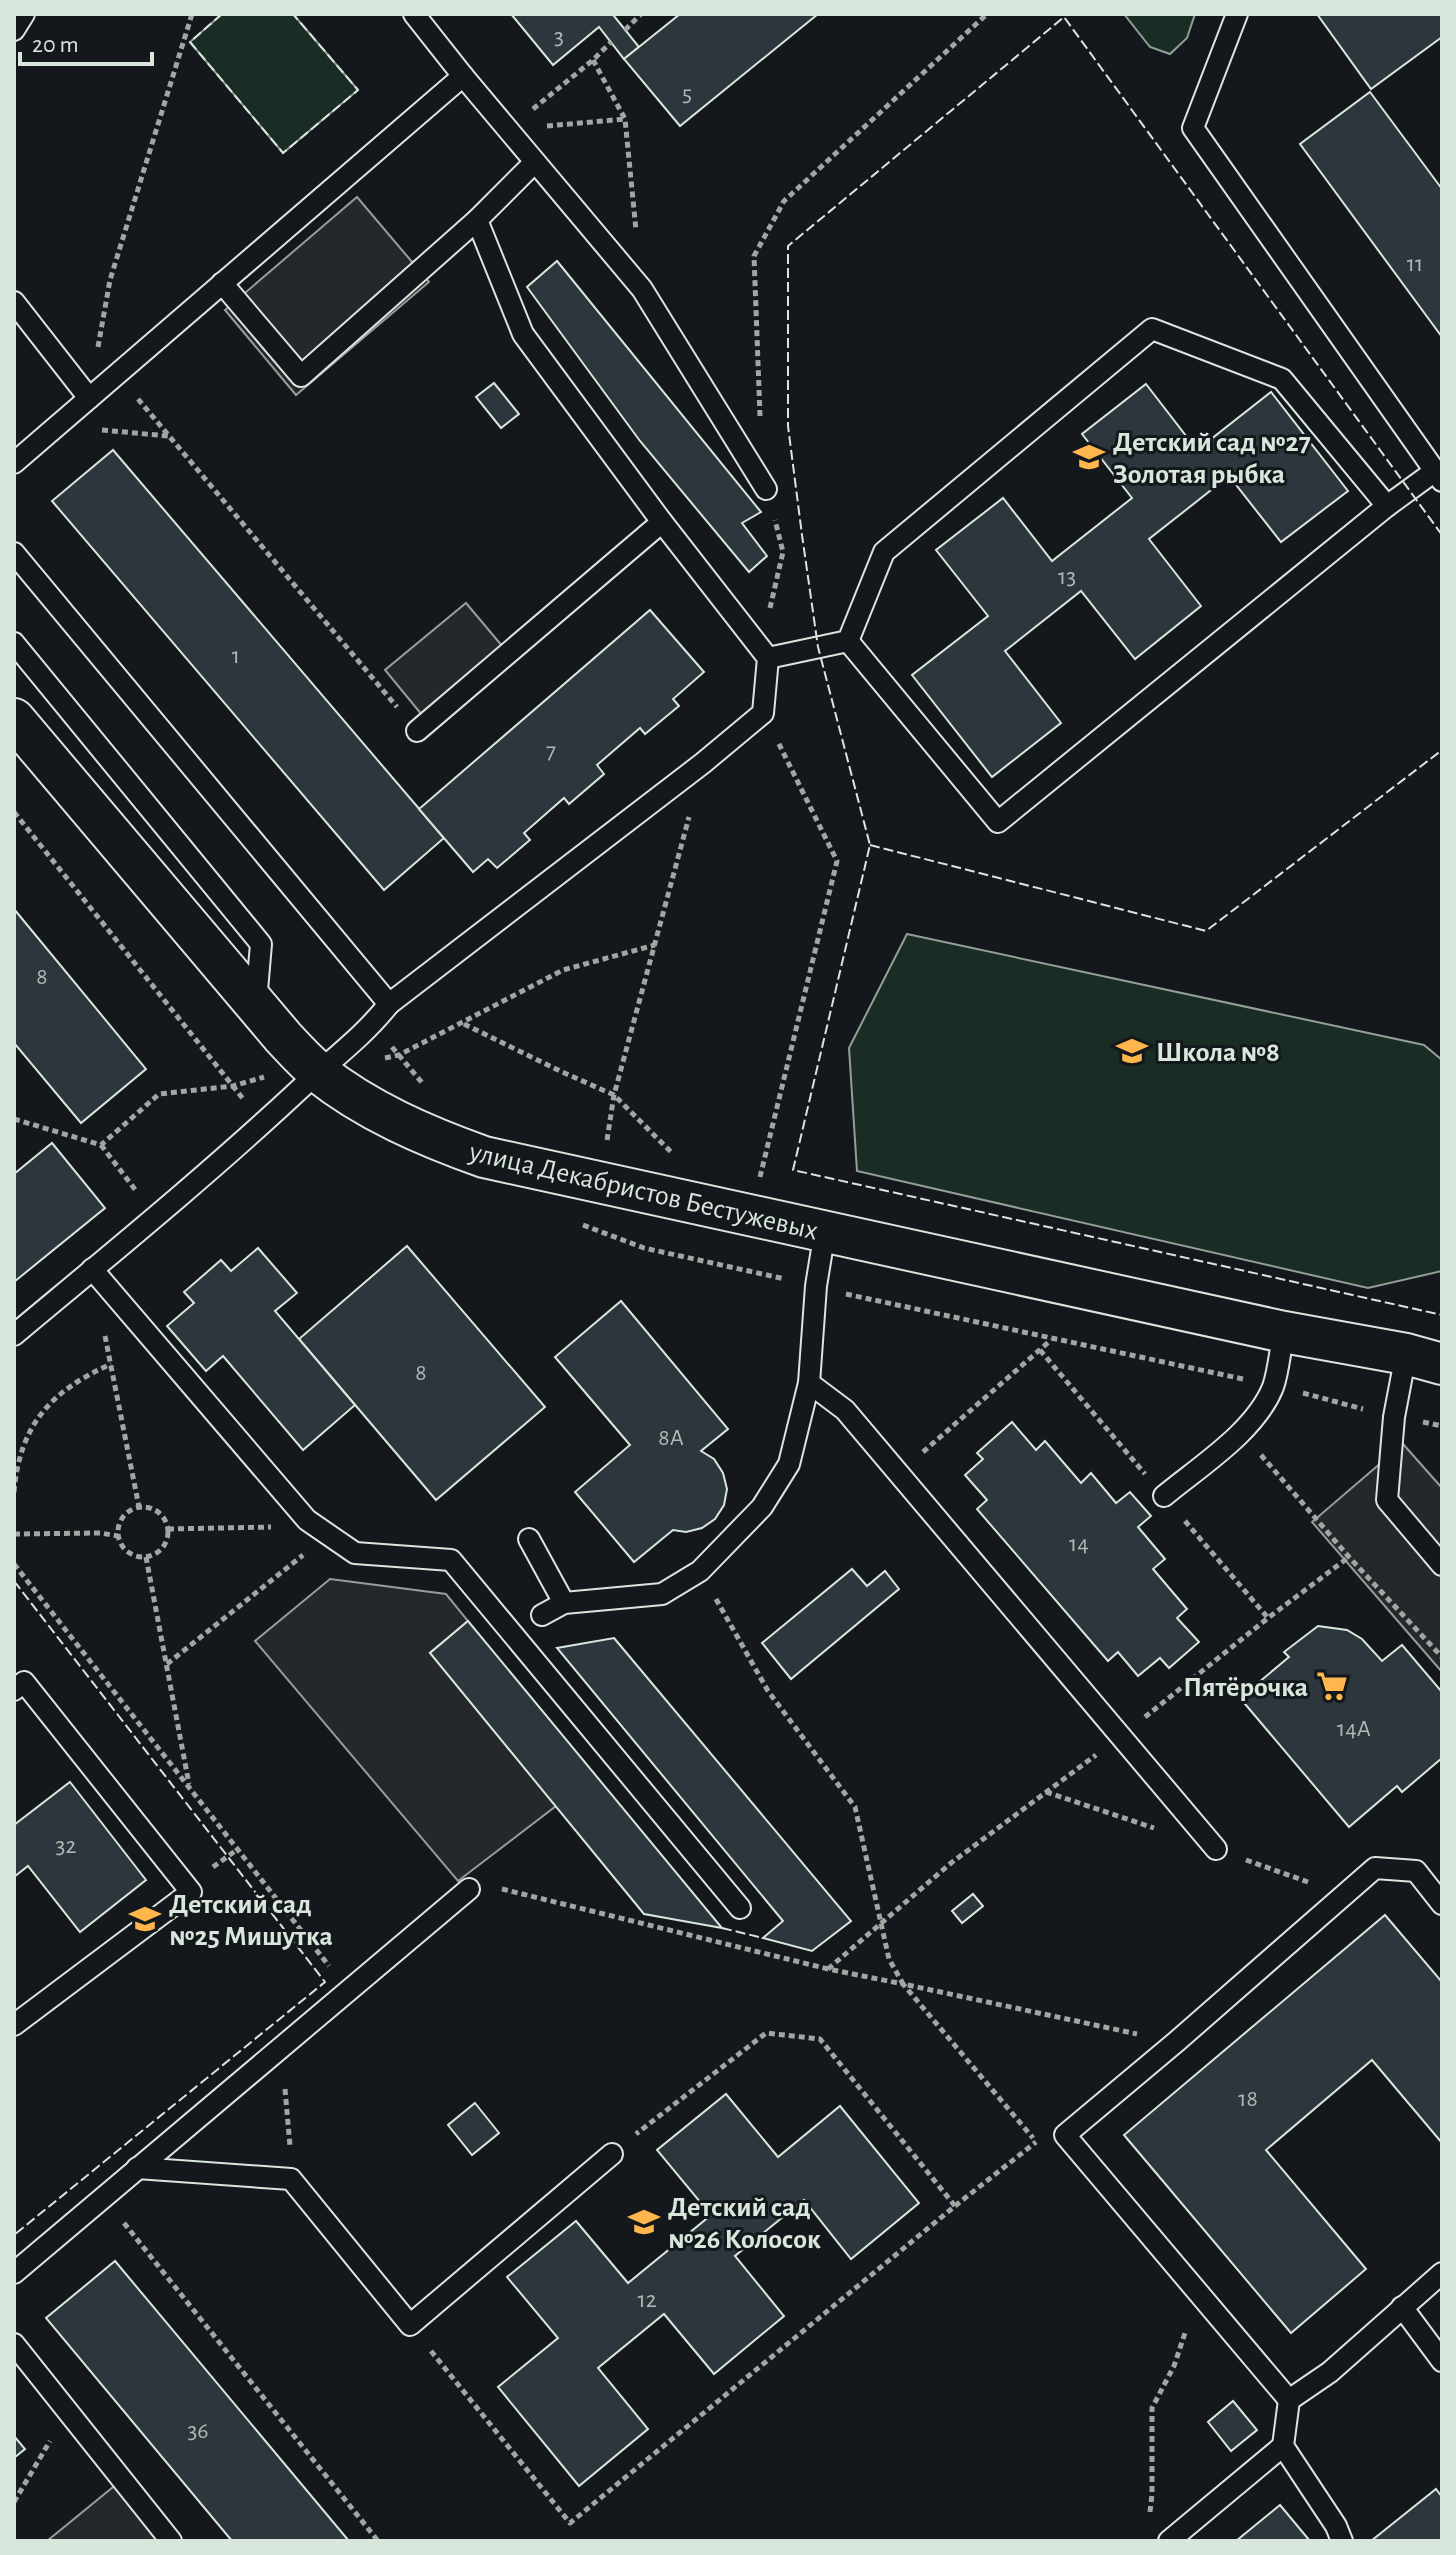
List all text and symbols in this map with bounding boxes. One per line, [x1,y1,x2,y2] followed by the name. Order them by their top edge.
[20,16,152,66] scale bar
[554,25,564,49] house number: 3
[32,33,79,57] text: 20 m
[682,82,692,106] house number: 5
[1407,252,1423,276] house number: 11
[1113,429,1311,489] place label: Детский сад №27 Золотая рыбка
[1072,440,1106,474] school or university icon: Детский сад №27 Золотая рыбка
[1058,565,1076,589] house number: 13
[232,644,240,668] house number: 1
[546,739,556,763] house number: 7
[36,965,48,989] house number: 8
[1115,1034,1149,1068] school or university icon: Школа №8
[1156,1039,1280,1067] place label: Школа №8
[466,1138,821,1246] street label: улица Декабристов Бестужевых
[415,1361,427,1385] house number: 8
[658,1426,684,1450] house number: 8А
[1069,1532,1089,1556] house number: 14
[1315,1669,1349,1703] supermarket icon: Пятёрочка
[1183,1674,1308,1702] place label: Пятёрочка
[1337,1717,1371,1741] house number: 14А
[56,1834,76,1858] house number: 32
[169,1891,333,1951] place label: Детский сад №25 Мишутка
[128,1902,162,1936] school or university icon: Детский сад №25 Мишутка
[1238,2087,1258,2111] house number: 18
[668,2194,821,2254] place label: Детский сад №26 Колосок
[627,2205,661,2239] school or university icon: Детский сад №26 Колосок
[637,2288,657,2312] house number: 12
[187,2419,209,2443] house number: 36

